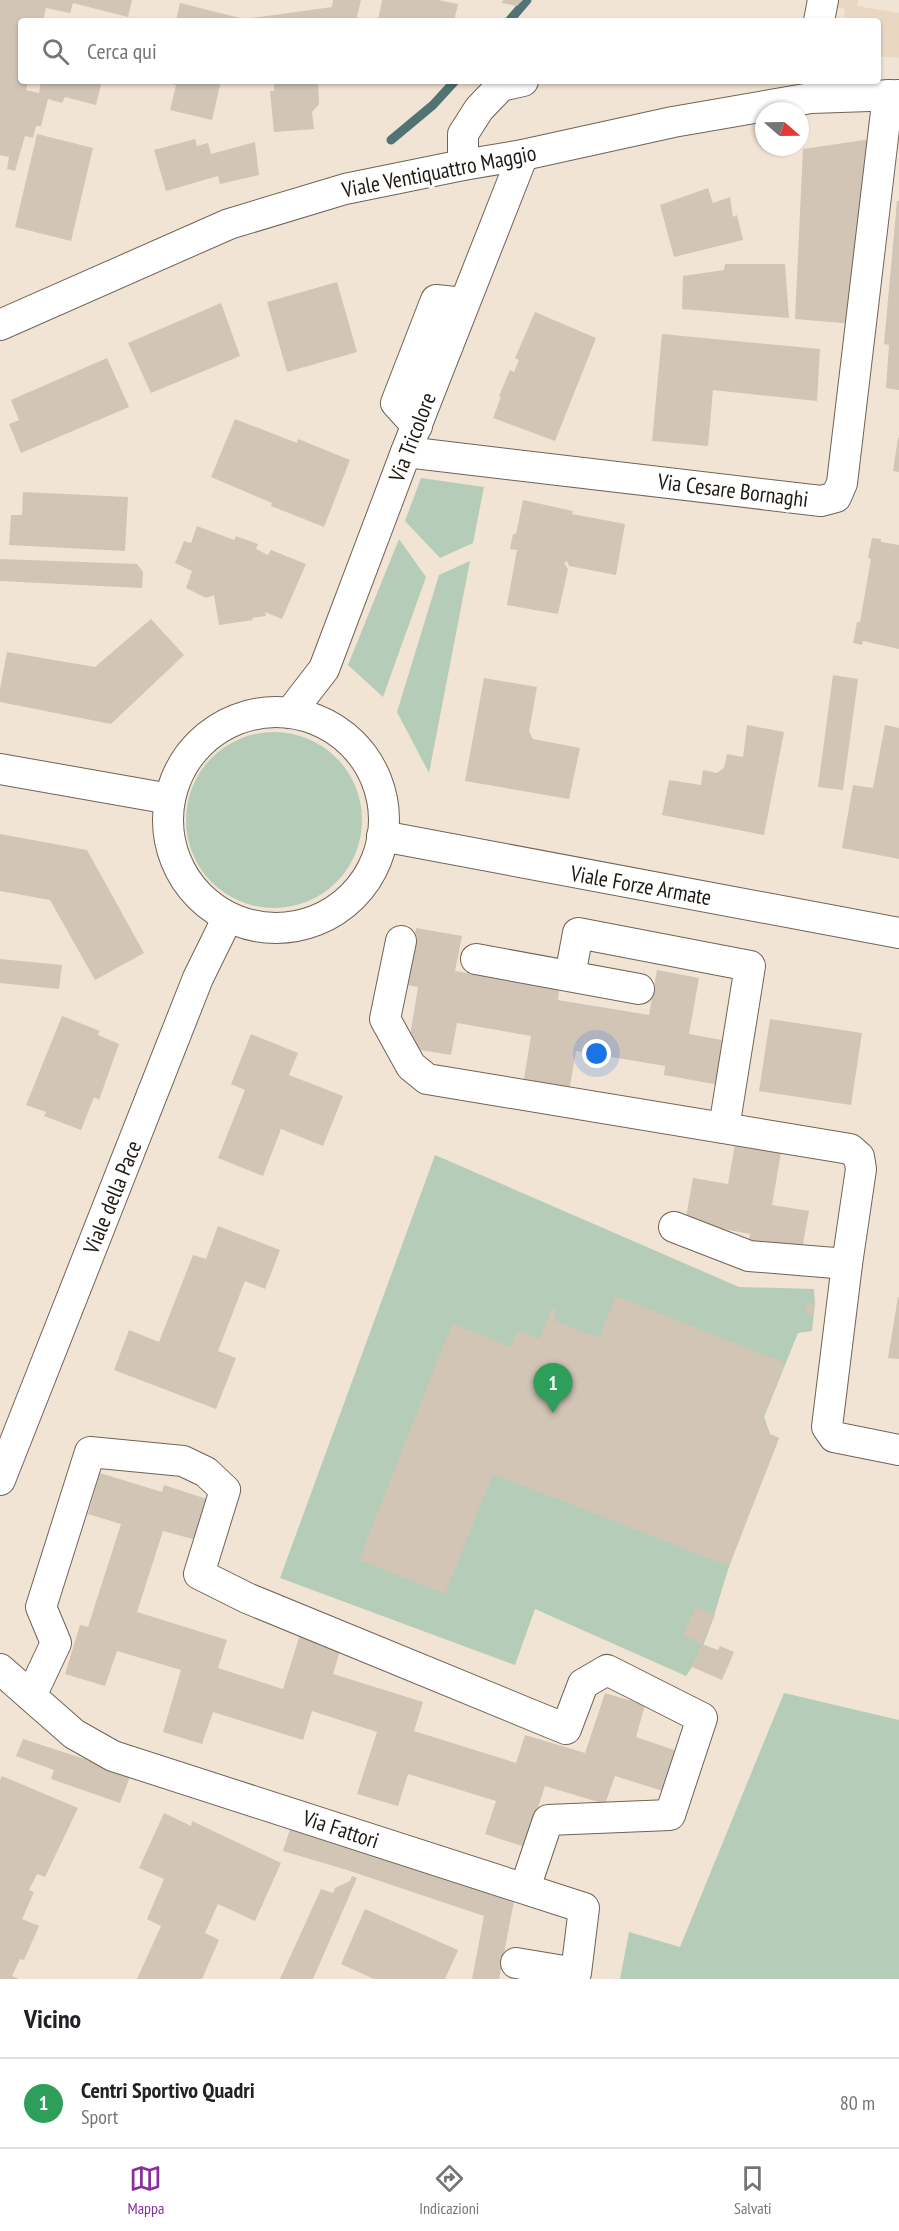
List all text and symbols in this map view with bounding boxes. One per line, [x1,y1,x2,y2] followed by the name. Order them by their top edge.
[18,18,881,84] search box
[39,35,72,68] icon: search
[87,37,157,65] text: Cerca qui
[755,102,809,156] north arrow
[339,138,538,204] street label: Viale Ventiquattro Maggio
[382,388,442,487] street label: Via Tricolore
[655,467,810,513] street label: Via Cesare Bornaghi
[567,859,714,911] street label: Viale Forze Armate
[582,1039,611,1068] your location
[76,1136,147,1259] street label: Viale della Pace
[534,1364,572,1413] pin: 1
[298,1803,383,1854] street label: Via Fattori
[24,2002,81,2035] text: Vicino
[81,2076,255,2104] text: Centri Sportivo Quadri
[39,2090,48,2116] text: 1
[840,2090,875,2116] text: 80 m
[81,2104,118,2130] text: Sport
[127,2162,164,2218] tab: Mappa
[419,2162,479,2218] tab: Indicazioni
[734,2162,772,2218] tab: Salvati

